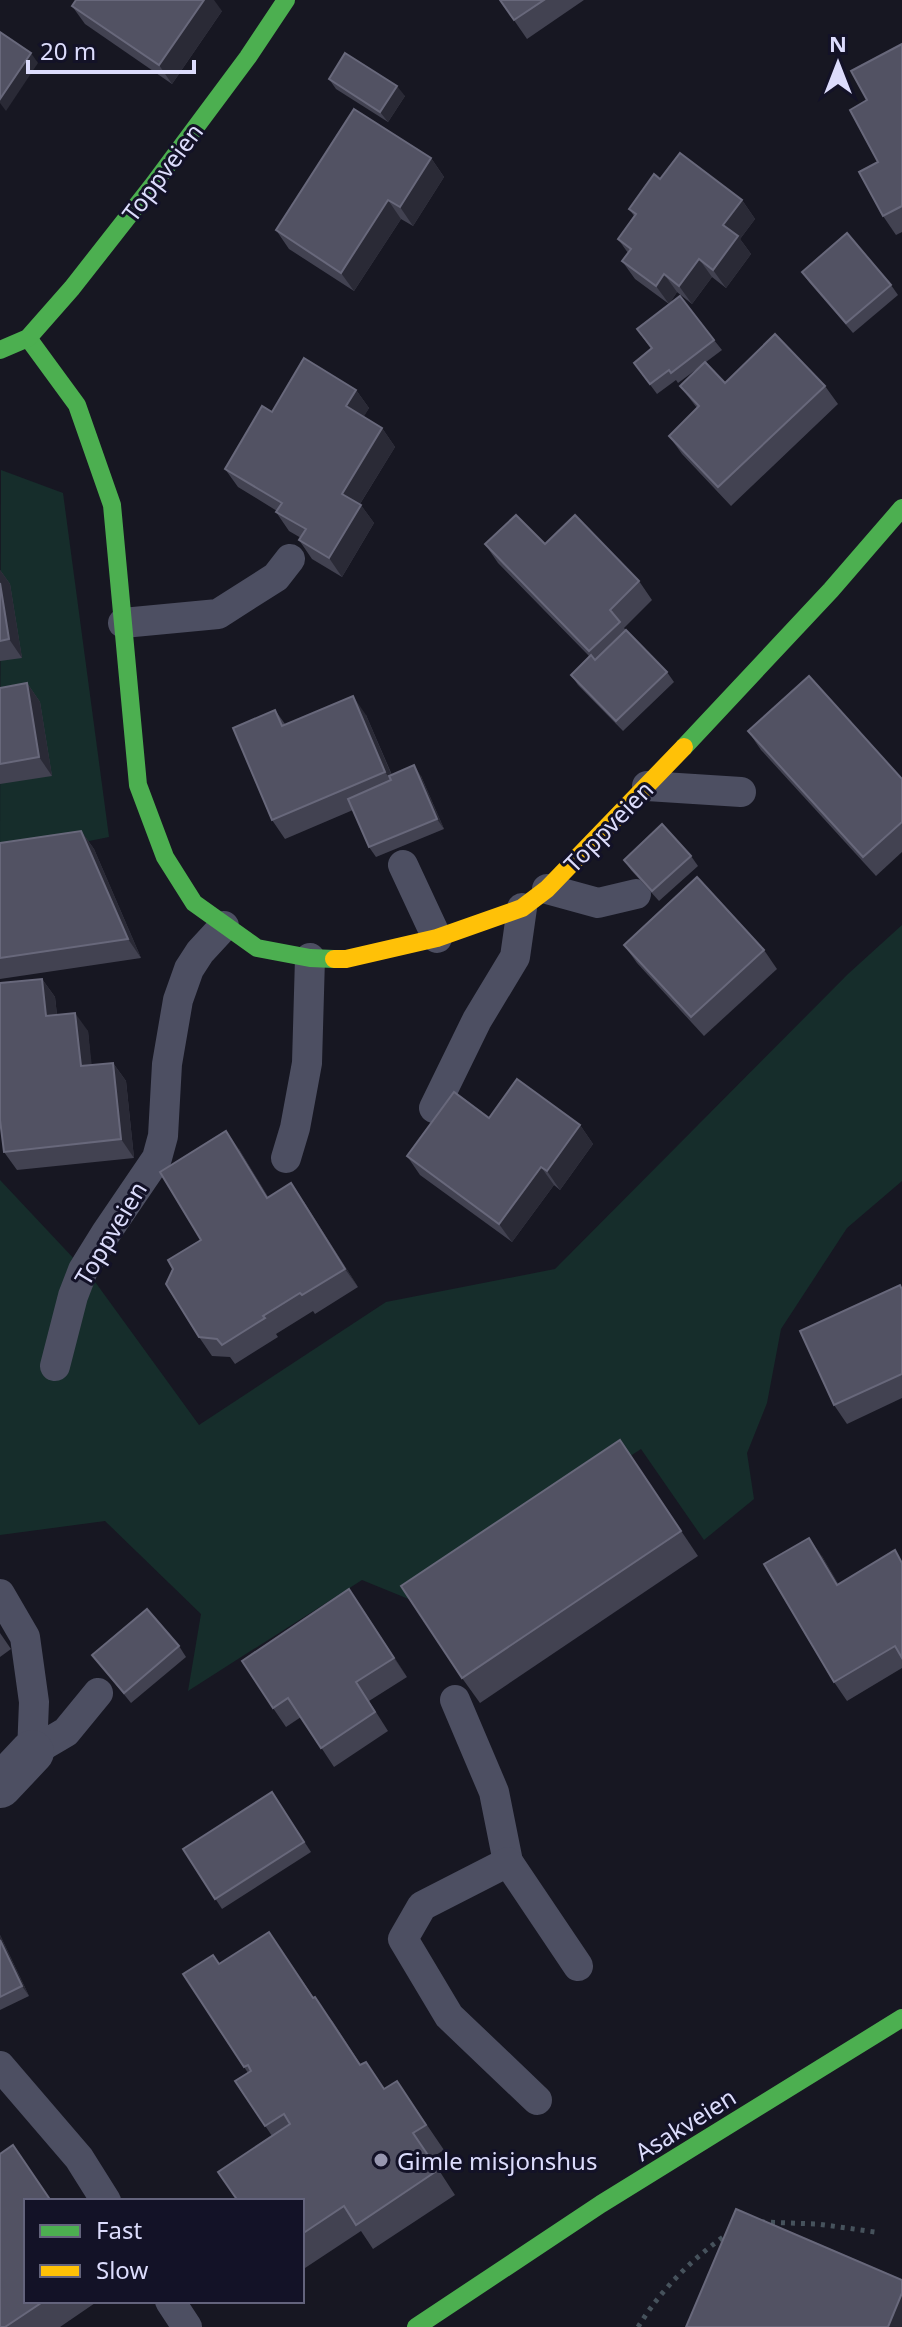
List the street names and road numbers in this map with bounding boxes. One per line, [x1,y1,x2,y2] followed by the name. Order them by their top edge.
[114,116,210,228] street label: Toppveien
[556,773,660,879] street label: Toppveien
[66,1175,154,1291] street label: Toppveien
[628,2080,742,2168] street label: Asakveien

